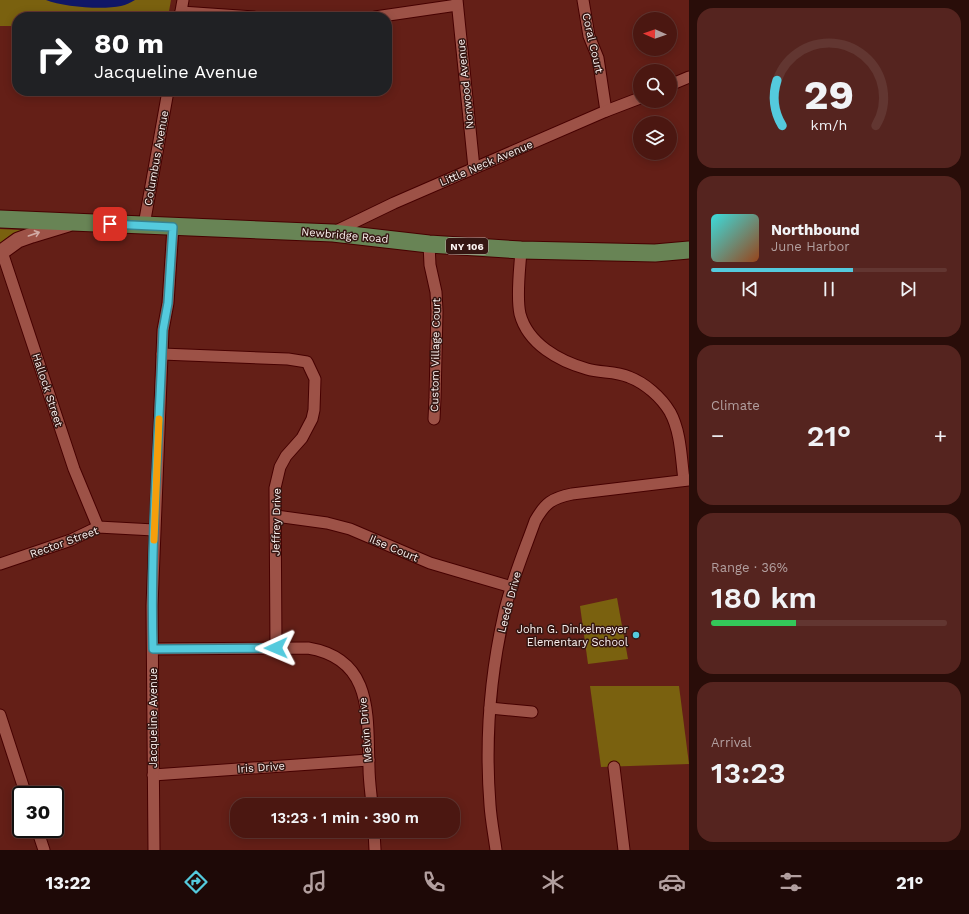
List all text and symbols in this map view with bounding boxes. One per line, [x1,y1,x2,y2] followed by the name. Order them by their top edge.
[579,12,606,75] street label: Coral Court
[633,12,677,56] north arrow
[633,12,677,160] map controls
[94,27,164,60] text: 80 m
[28,28,80,80] icon: right
[454,38,477,130] street label: Norwood Avenue
[94,61,258,82] text: Jacqueline Avenue
[633,64,677,108] button: search
[804,70,854,119] text: 29
[142,109,171,207] street label: Columbus Avenue
[633,116,677,160] button: layers
[811,117,847,133] text: km/h
[438,138,535,189] street label: Little Neck Avenue
[93,207,127,241] pin
[99,213,121,235] icon: arrive
[771,221,860,239] text: Northbound
[301,225,389,246] street label: Newbridge Road
[28,230,40,238] one-way arrow
[446,238,488,254] road number: NY 106
[771,239,850,254] text: June Harbor
[739,278,761,300] icon: previous
[818,278,840,300] icon: pause
[897,278,919,300] icon: next
[428,298,443,412] street label: Custom Village Court
[30,352,66,429] street label: Hallock Street
[711,398,760,413] text: Climate
[807,418,851,453] text: 21°
[711,423,724,448] text: −
[934,423,947,448] text: +
[269,488,284,556] street label: Jeffrey Drive
[28,524,101,561] street label: Rector Street
[367,532,421,565] street label: Ilse Court
[711,560,788,575] text: Range · 36%
[495,570,524,634] street label: Leeds Drive
[711,580,817,615] text: 180 km
[517,623,629,649] place label: John G. Dinkelmeyer Elementary School
[255,627,297,669] position arrow
[631,630,641,640] marker: John G. Dinkelmeyer Elementary School
[147,668,160,768] street label: Jacqueline Avenue
[356,697,375,763] street label: Melvin Drive
[711,735,752,750] text: Arrival
[711,755,786,790] text: 13:23
[237,759,285,776] street label: Iris Drive
[12,786,64,838] speed limit sign: 30
[271,809,419,827] text: 13:23 · 1 min · 390 m
[182,868,210,896] icon: directions
[301,868,329,896] icon: music
[420,868,448,896] icon: phone
[539,868,567,896] icon: climate
[658,868,686,896] icon: car
[777,868,805,896] icon: filters
[46,872,91,893] text: 13:22
[896,872,923,893] text: 21°

